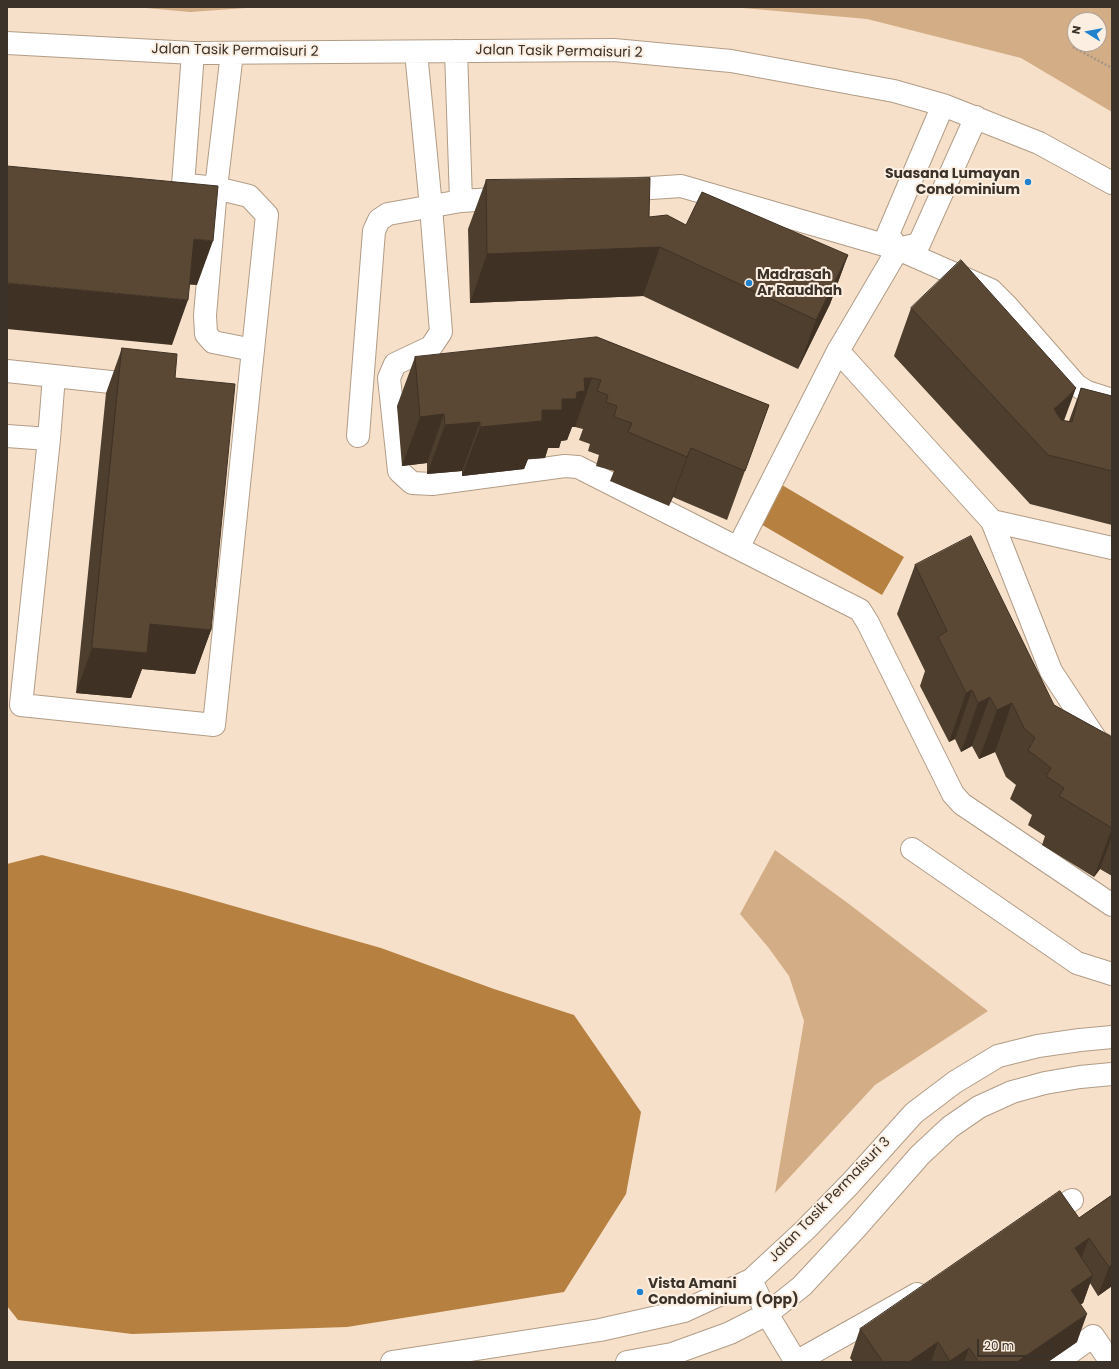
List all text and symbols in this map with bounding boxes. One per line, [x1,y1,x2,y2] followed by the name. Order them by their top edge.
[1067,12,1107,52] north arrow
[1068,24,1085,35] text: N
[151,41,319,61] street label: Jalan Tasik Permaisuri 2
[475,42,643,62] street label: Jalan Tasik Permaisuri 2
[885,166,1020,198] place label: Suasana Lumayan Condominium
[1023,177,1033,187] marker: Suasana Lumayan Condominium
[757,267,842,300] place label: Madrasah Ar Raudhah
[744,278,754,288] marker: Madrasah Ar Raudhah
[766,1134,894,1266] street label: Jalan Tasik Permaisuri 3
[648,1276,799,1308] place label: Vista Amani Condominium (Opp)
[635,1287,645,1297] marker: Vista Amani Condominium (Opp)
[979,1331,1054,1357] scale bar
[984,1337,1014,1354] text: 20 m

